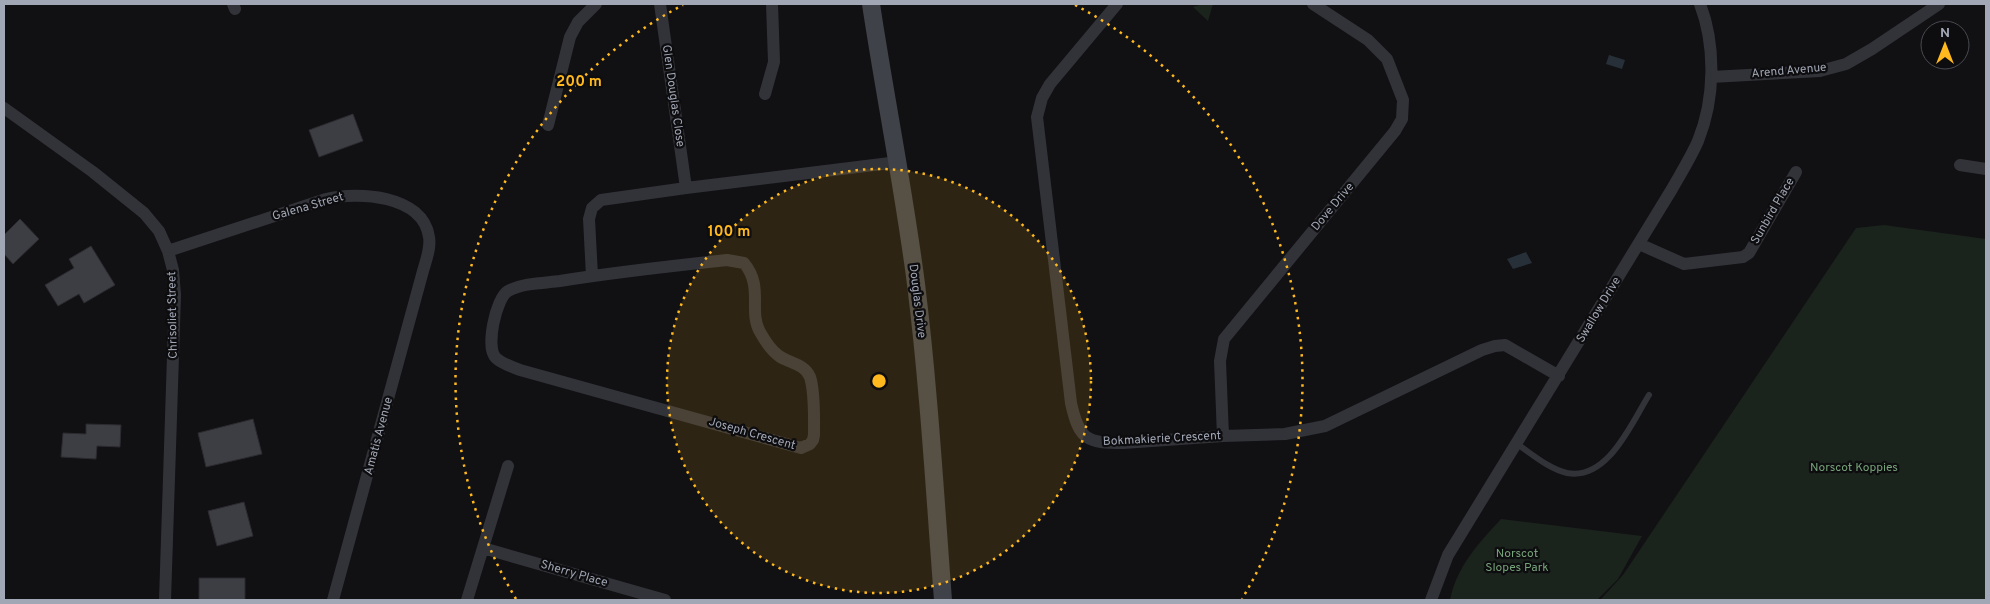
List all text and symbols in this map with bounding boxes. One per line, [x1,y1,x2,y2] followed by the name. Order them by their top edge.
[1920,20,1970,70] north arrow
[1940,25,1950,42] text: N
[658,44,688,148] street label: Glen Douglas Close
[1751,60,1827,82] street label: Arend Avenue
[556,73,602,92] text: 200 m
[1748,175,1798,247] street label: Sunbird Place
[1308,179,1358,235] street label: Dove Drive
[271,189,345,225] street label: Galena Street
[708,223,750,242] text: 100 m
[905,263,929,339] street label: Douglas Drive
[164,271,182,359] street label: Chrisoliet Street
[1573,274,1625,346] street label: Swallow Drive
[870,372,888,390] centre of rings
[361,395,397,477] street label: Amatis Avenue
[707,414,797,454] street label: Joseph Crescent
[1102,428,1222,450] street label: Bokmakierie Crescent
[1810,460,1898,476] park label: Norscot Koppies
[1485,546,1549,576] park label: Norscot Slopes Park
[539,557,609,591] street label: Sherry Place

